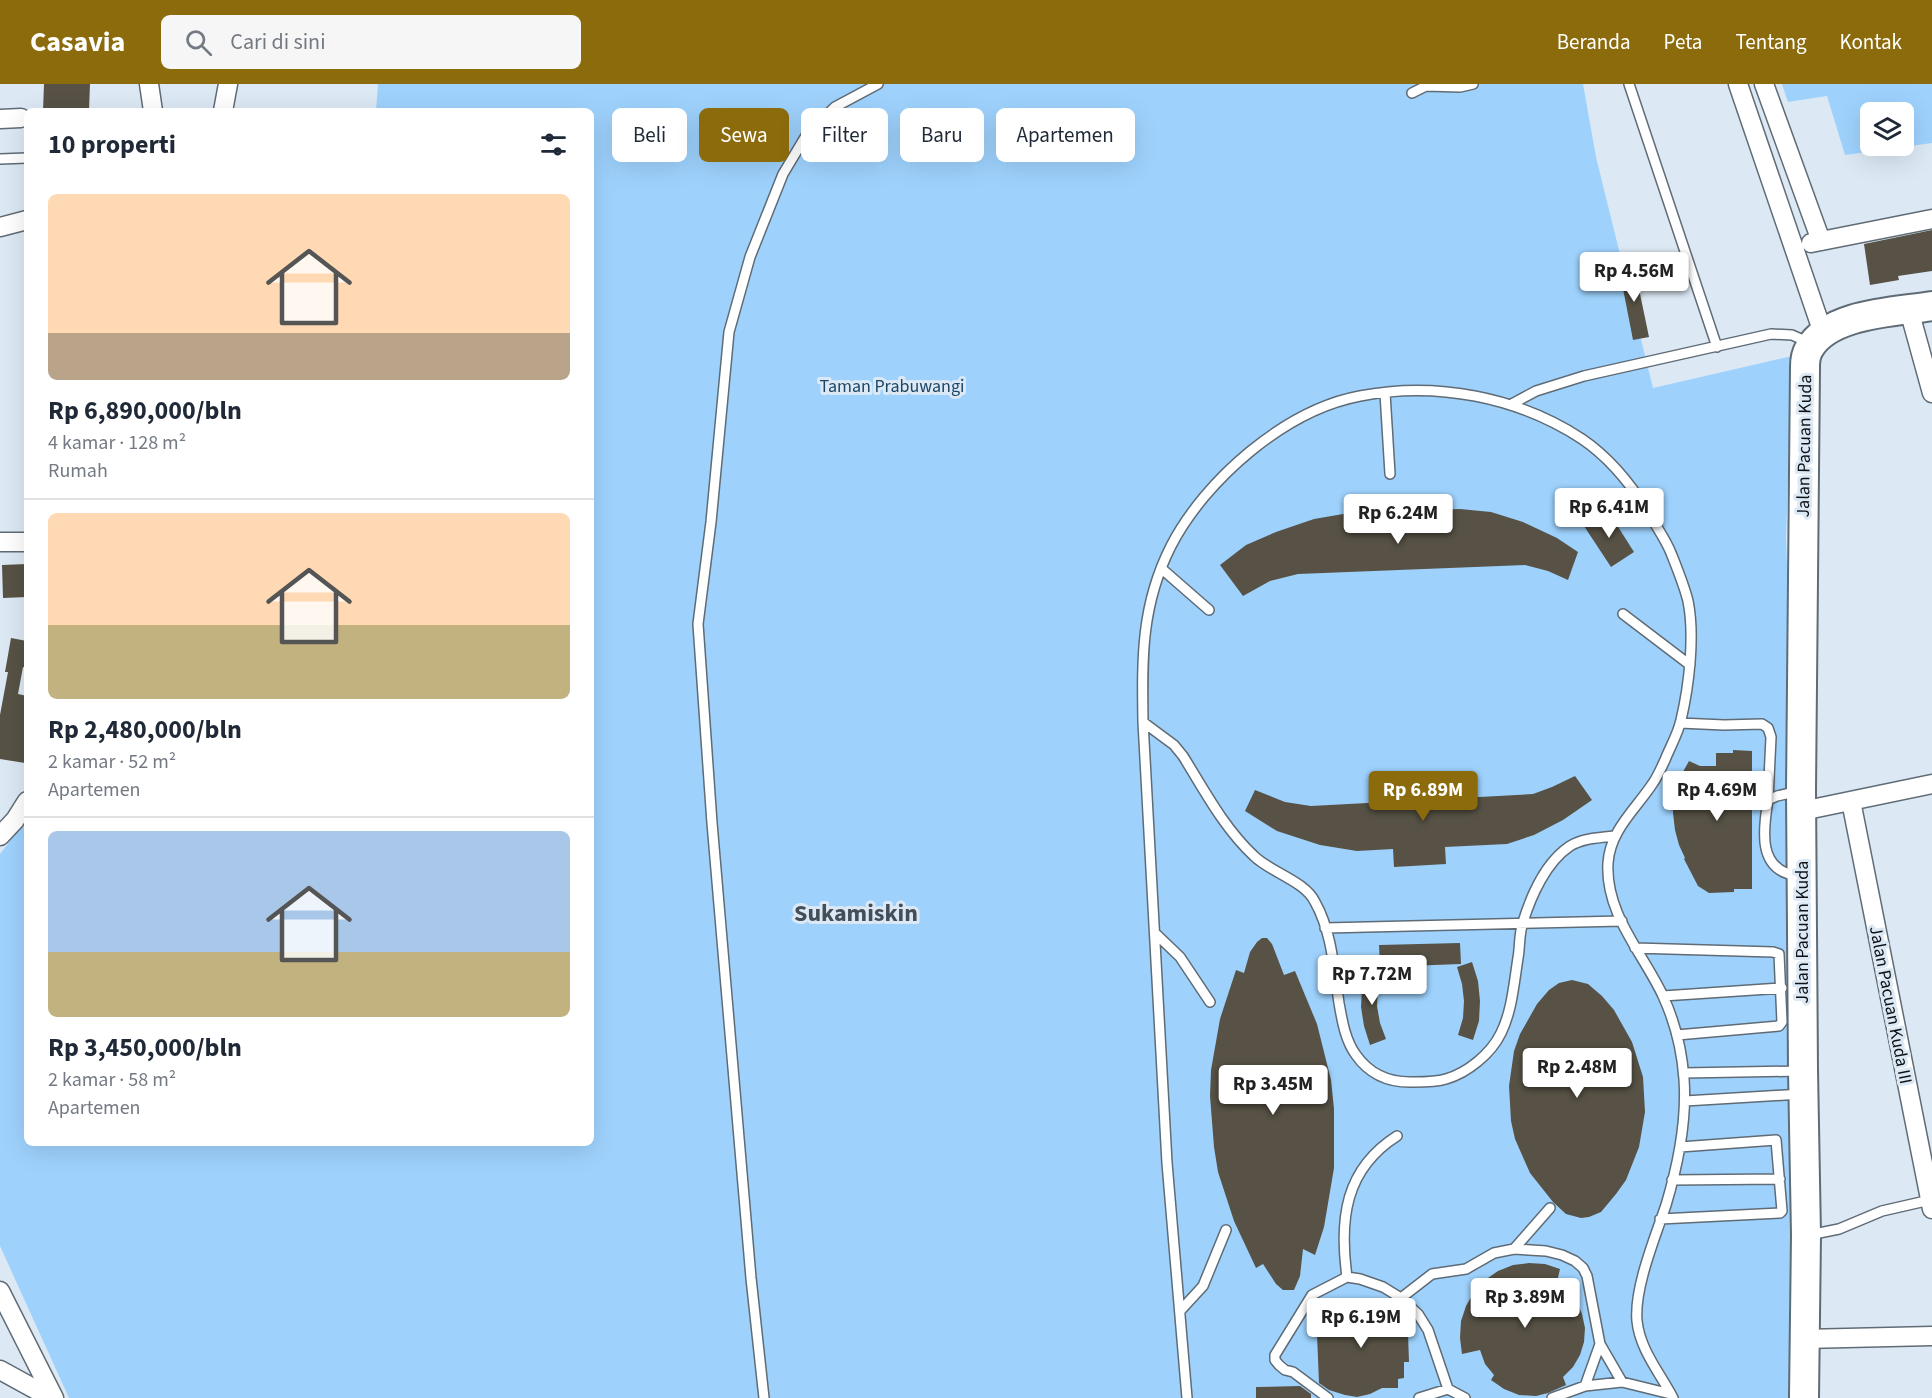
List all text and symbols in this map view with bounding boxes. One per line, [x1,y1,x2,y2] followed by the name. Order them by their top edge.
[161,15,581,69] search box
[30,22,125,62] text: Casavia
[182,26,215,59] icon: search
[230,26,326,58] text: Cari di sini
[1557,27,1631,57] text: Beranda
[1664,27,1702,57] text: Peta
[1735,27,1806,57] text: Tentang
[1839,27,1902,57] text: Kontak
[1860,102,1914,156] map controls
[1860,102,1914,156] button: layers
[612,108,687,162] chip: Beli
[699,108,789,162] chip: Sewa
[801,108,888,162] chip: Filter
[900,108,984,162] chip: Baru
[996,108,1135,162] chip: Apartemen
[48,126,176,163] text: 10 properti
[537,128,570,161] icon: filters
[255,233,363,341] icon: home
[1572,252,1696,303] pin: Rp 4.56M
[1594,257,1674,285] text: Rp 4.56M
[820,374,964,399] park label: Taman Prabuwangi
[1791,374,1818,518] street label: Jalan Pacuan Kuda
[48,392,242,429] text: Rp 6,890,000/bln
[48,429,186,457] text: 4 kamar · 128 m²
[48,457,108,485] text: Rumah
[1547,488,1671,539] pin: Rp 6.41M
[1569,493,1649,521] text: Rp 6.41M
[1336,494,1460,545] pin: Rp 6.24M
[1358,499,1438,527] text: Rp 6.24M
[255,552,363,660] icon: home
[48,711,242,748] text: Rp 2,480,000/bln
[48,748,176,776] text: 2 kamar · 52 m²
[1361,771,1485,822] pin: Rp 6.89M
[1655,771,1779,822] pin: Rp 4.69M
[48,776,141,804] text: Apartemen
[1383,776,1463,804] text: Rp 6.89M
[1677,776,1757,804] text: Rp 4.69M
[1790,861,1815,1003] street label: Jalan Pacuan Kuda
[255,870,363,978] icon: home
[794,896,918,931] district label: Sukamiskin
[1863,924,1918,1086] street label: Jalan Pacuan Kuda III
[1310,955,1434,1006] pin: Rp 7.72M
[1332,960,1412,988] text: Rp 7.72M
[48,1029,242,1066] text: Rp 3,450,000/bln
[1515,1048,1639,1099] pin: Rp 2.48M
[1537,1053,1617,1081] text: Rp 2.48M
[1211,1065,1335,1116] pin: Rp 3.45M
[48,1066,176,1094] text: 2 kamar · 58 m²
[1233,1070,1313,1098] text: Rp 3.45M
[48,1094,141,1122] text: Apartemen
[1463,1278,1587,1329] pin: Rp 3.89M
[1485,1283,1565,1311] text: Rp 3.89M
[1299,1298,1423,1349] pin: Rp 6.19M
[1321,1303,1401,1331] text: Rp 6.19M

